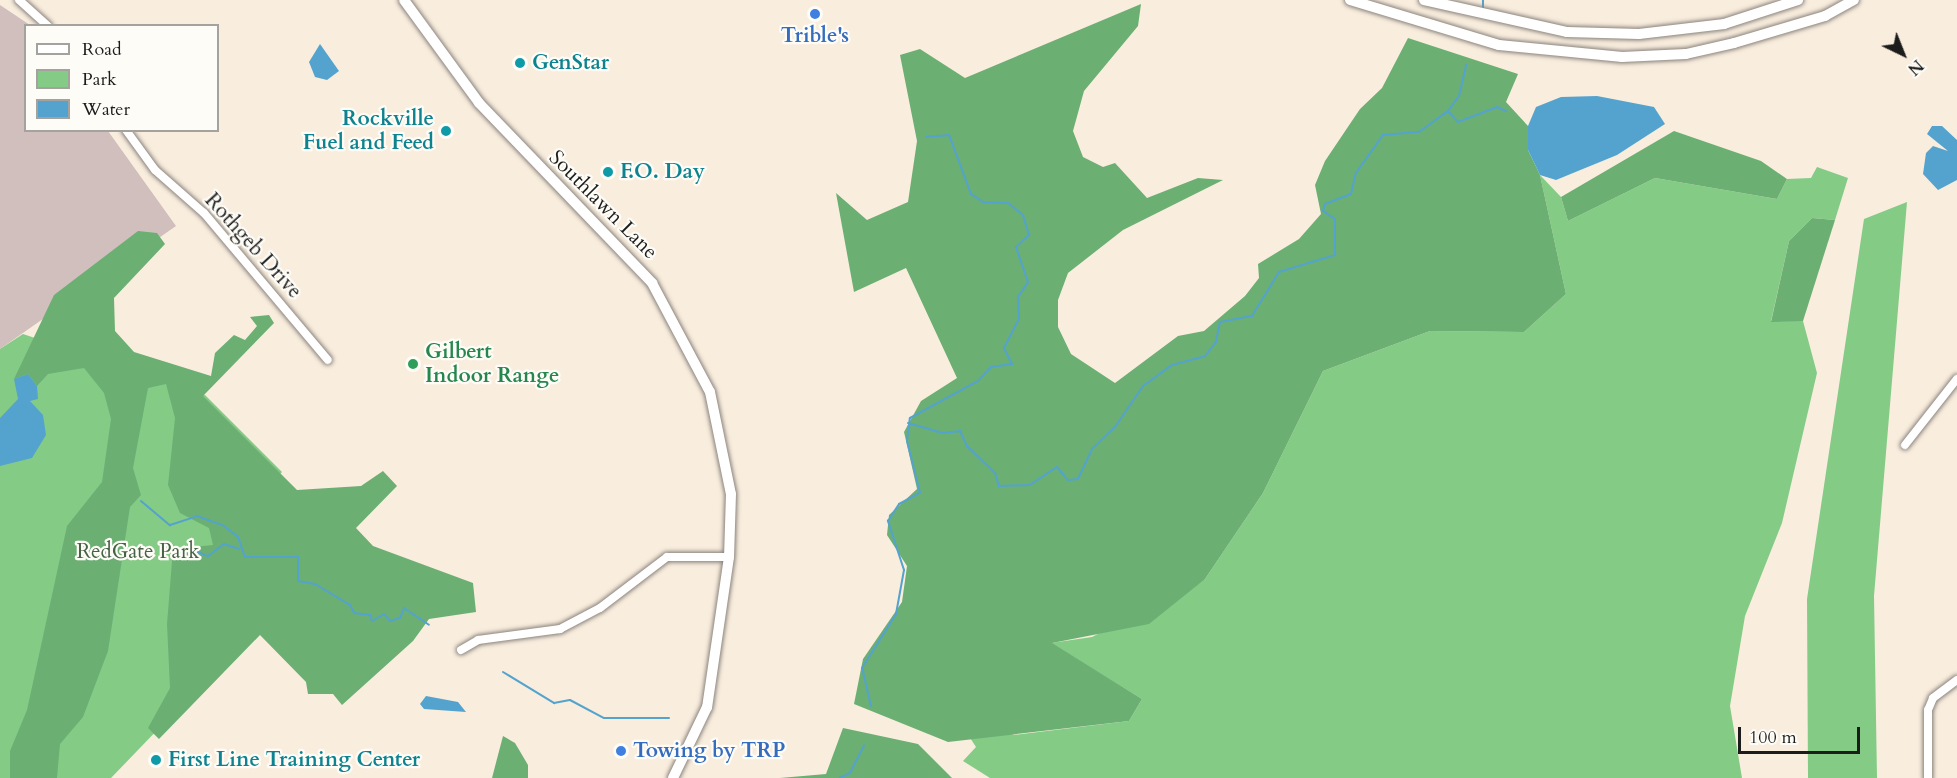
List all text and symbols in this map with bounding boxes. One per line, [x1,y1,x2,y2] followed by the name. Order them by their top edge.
[808,7,822,21] marker: Trible's
[781,23,849,49] place label: Trible's
[24,24,219,132] legend
[1873,24,1933,84] north arrow
[82,37,122,62] text: Road
[532,50,609,76] place label: GenStar
[1903,54,1928,80] text: N
[513,56,527,70] marker: GenStar
[82,67,117,92] text: Park
[82,97,130,122] text: Water
[303,106,434,156] place label: Rockville Fuel and Feed
[439,124,453,138] marker: Rockville Fuel and Feed
[543,145,663,265] street label: Southlawn Lane
[620,159,705,185] place label: F.O. Day
[601,165,615,179] marker: F.O. Day
[199,188,307,304] street label: Rothgeb Drive
[425,339,559,389] place label: Gilbert Indoor Range
[406,357,420,371] marker: Gilbert Indoor Range
[76,539,200,565] park label: RedGate Park
[1741,715,1862,753] scale bar
[1749,725,1797,750] text: 100 m
[633,738,785,764] place label: Towing by TRP
[614,744,628,758] marker: Towing by TRP
[168,747,420,773] place label: First Line Training Center
[149,753,163,767] marker: First Line Training Center

